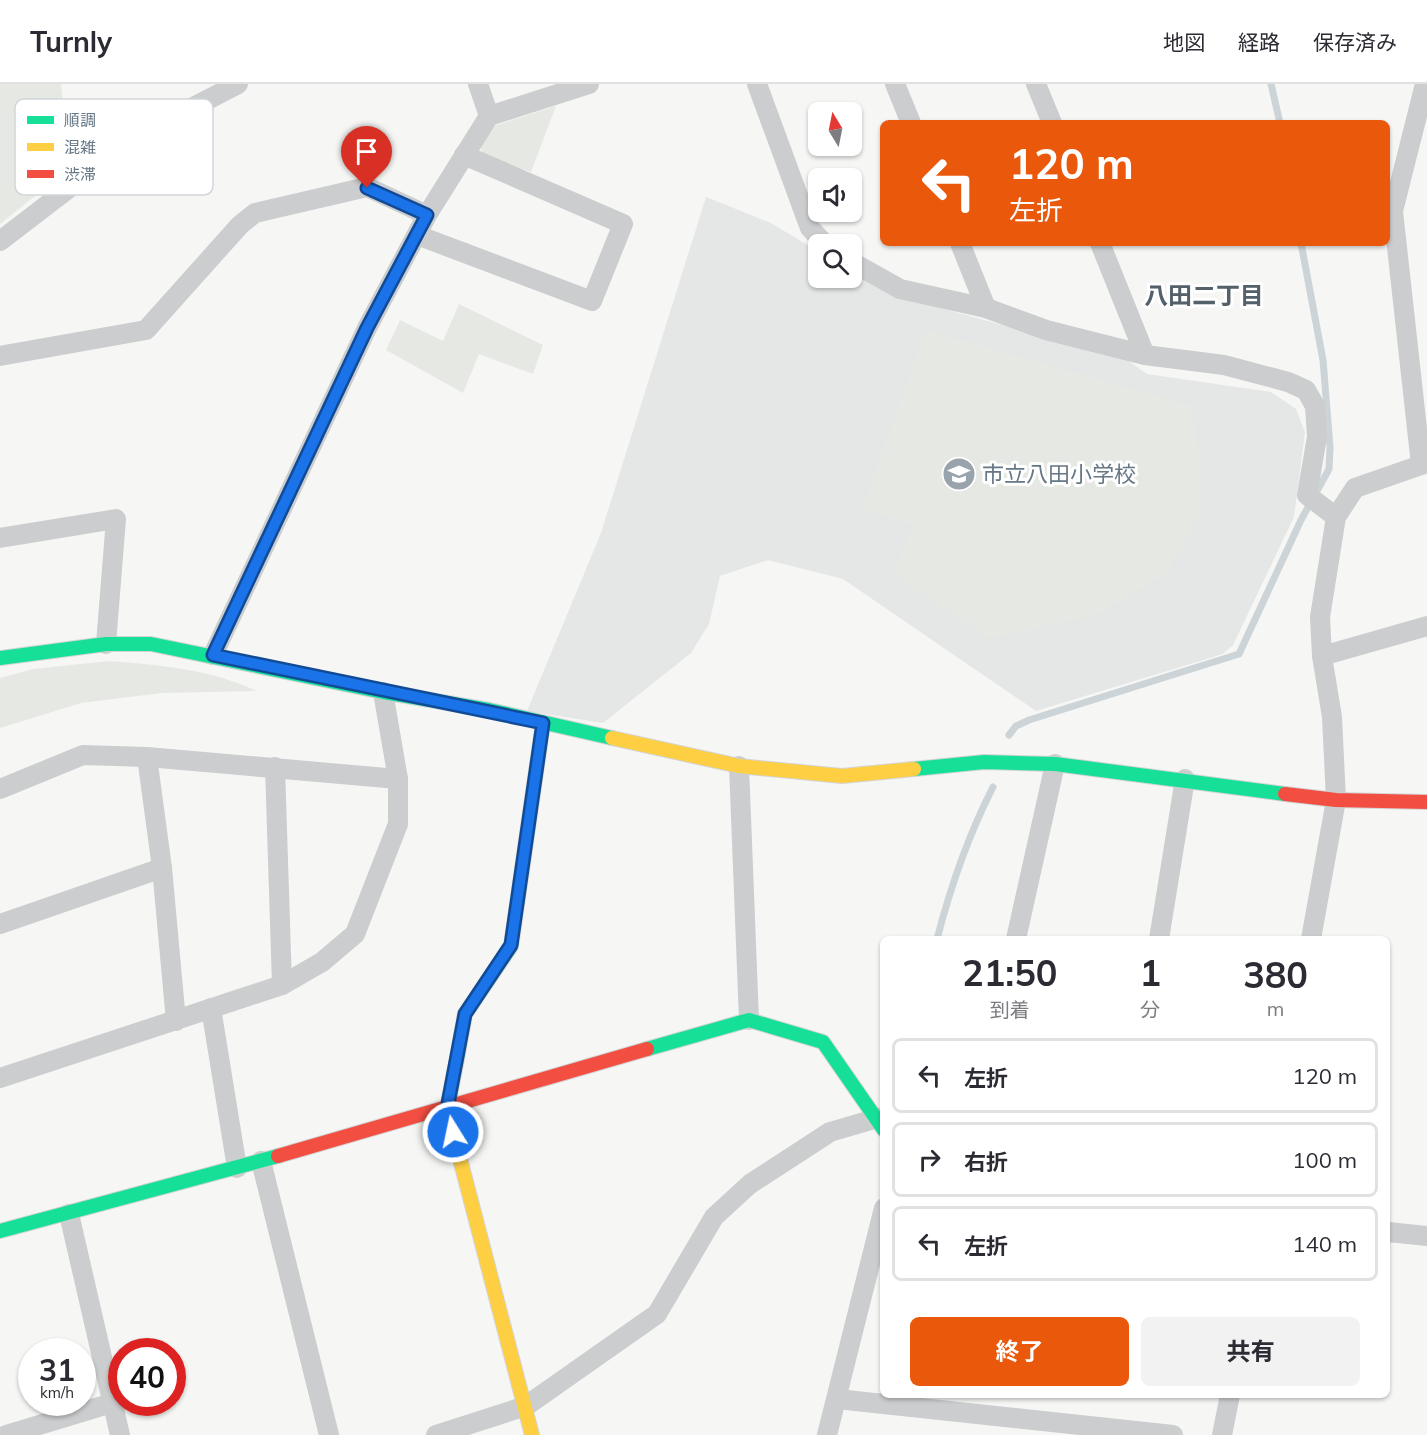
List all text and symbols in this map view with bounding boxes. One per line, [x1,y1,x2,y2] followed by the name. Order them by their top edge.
[30,24,112,59] text: Turnly
[1163,29,1205,55] text: 地図
[1238,29,1280,55] text: 経路
[1313,29,1397,55] text: 保存済み
[15,99,213,195] legend
[808,102,862,156] north arrow
[808,102,862,288] map controls
[64,110,96,130] text: 順調
[341,126,392,188] pin
[350,135,383,168] icon: arrive
[64,137,96,157] text: 混雑
[1009,137,1134,190] text: 120 m
[910,144,988,222] icon: left
[64,164,96,184] text: 渋滞
[808,168,862,222] button: sound
[1009,193,1063,227] text: 左折
[808,234,862,288] button: search
[1144,280,1264,310] district label: 八田二丁目
[941,456,977,492] school or university icon: 市立八田小学校
[982,460,1136,488] place label: 市立八田小学校
[962,950,1057,995] text: 21:50
[1139,950,1161,995] text: 1
[1243,952,1308,997] text: 380
[1267,996,1284,1021] text: m
[990,997,1030,1022] text: 到着
[1140,997,1160,1022] text: 分
[913,1059,946,1092] icon: left
[1292,1062,1357,1090] text: 120 m
[964,1064,1008,1092] text: 左折
[421,1100,485,1164] position arrow
[913,1143,946,1176] icon: right
[1292,1146,1357,1174] text: 100 m
[964,1148,1008,1176] text: 右折
[913,1227,946,1260] icon: left
[1292,1230,1357,1258] text: 140 m
[964,1232,1008,1260] text: 左折
[910,1317,1129,1386] button: 終了
[1141,1317,1360,1386] button: 共有
[108,1338,186,1416] speed limit sign: 40
[39,1351,75,1389] text: 31
[40,1383,74,1402] text: km/h

